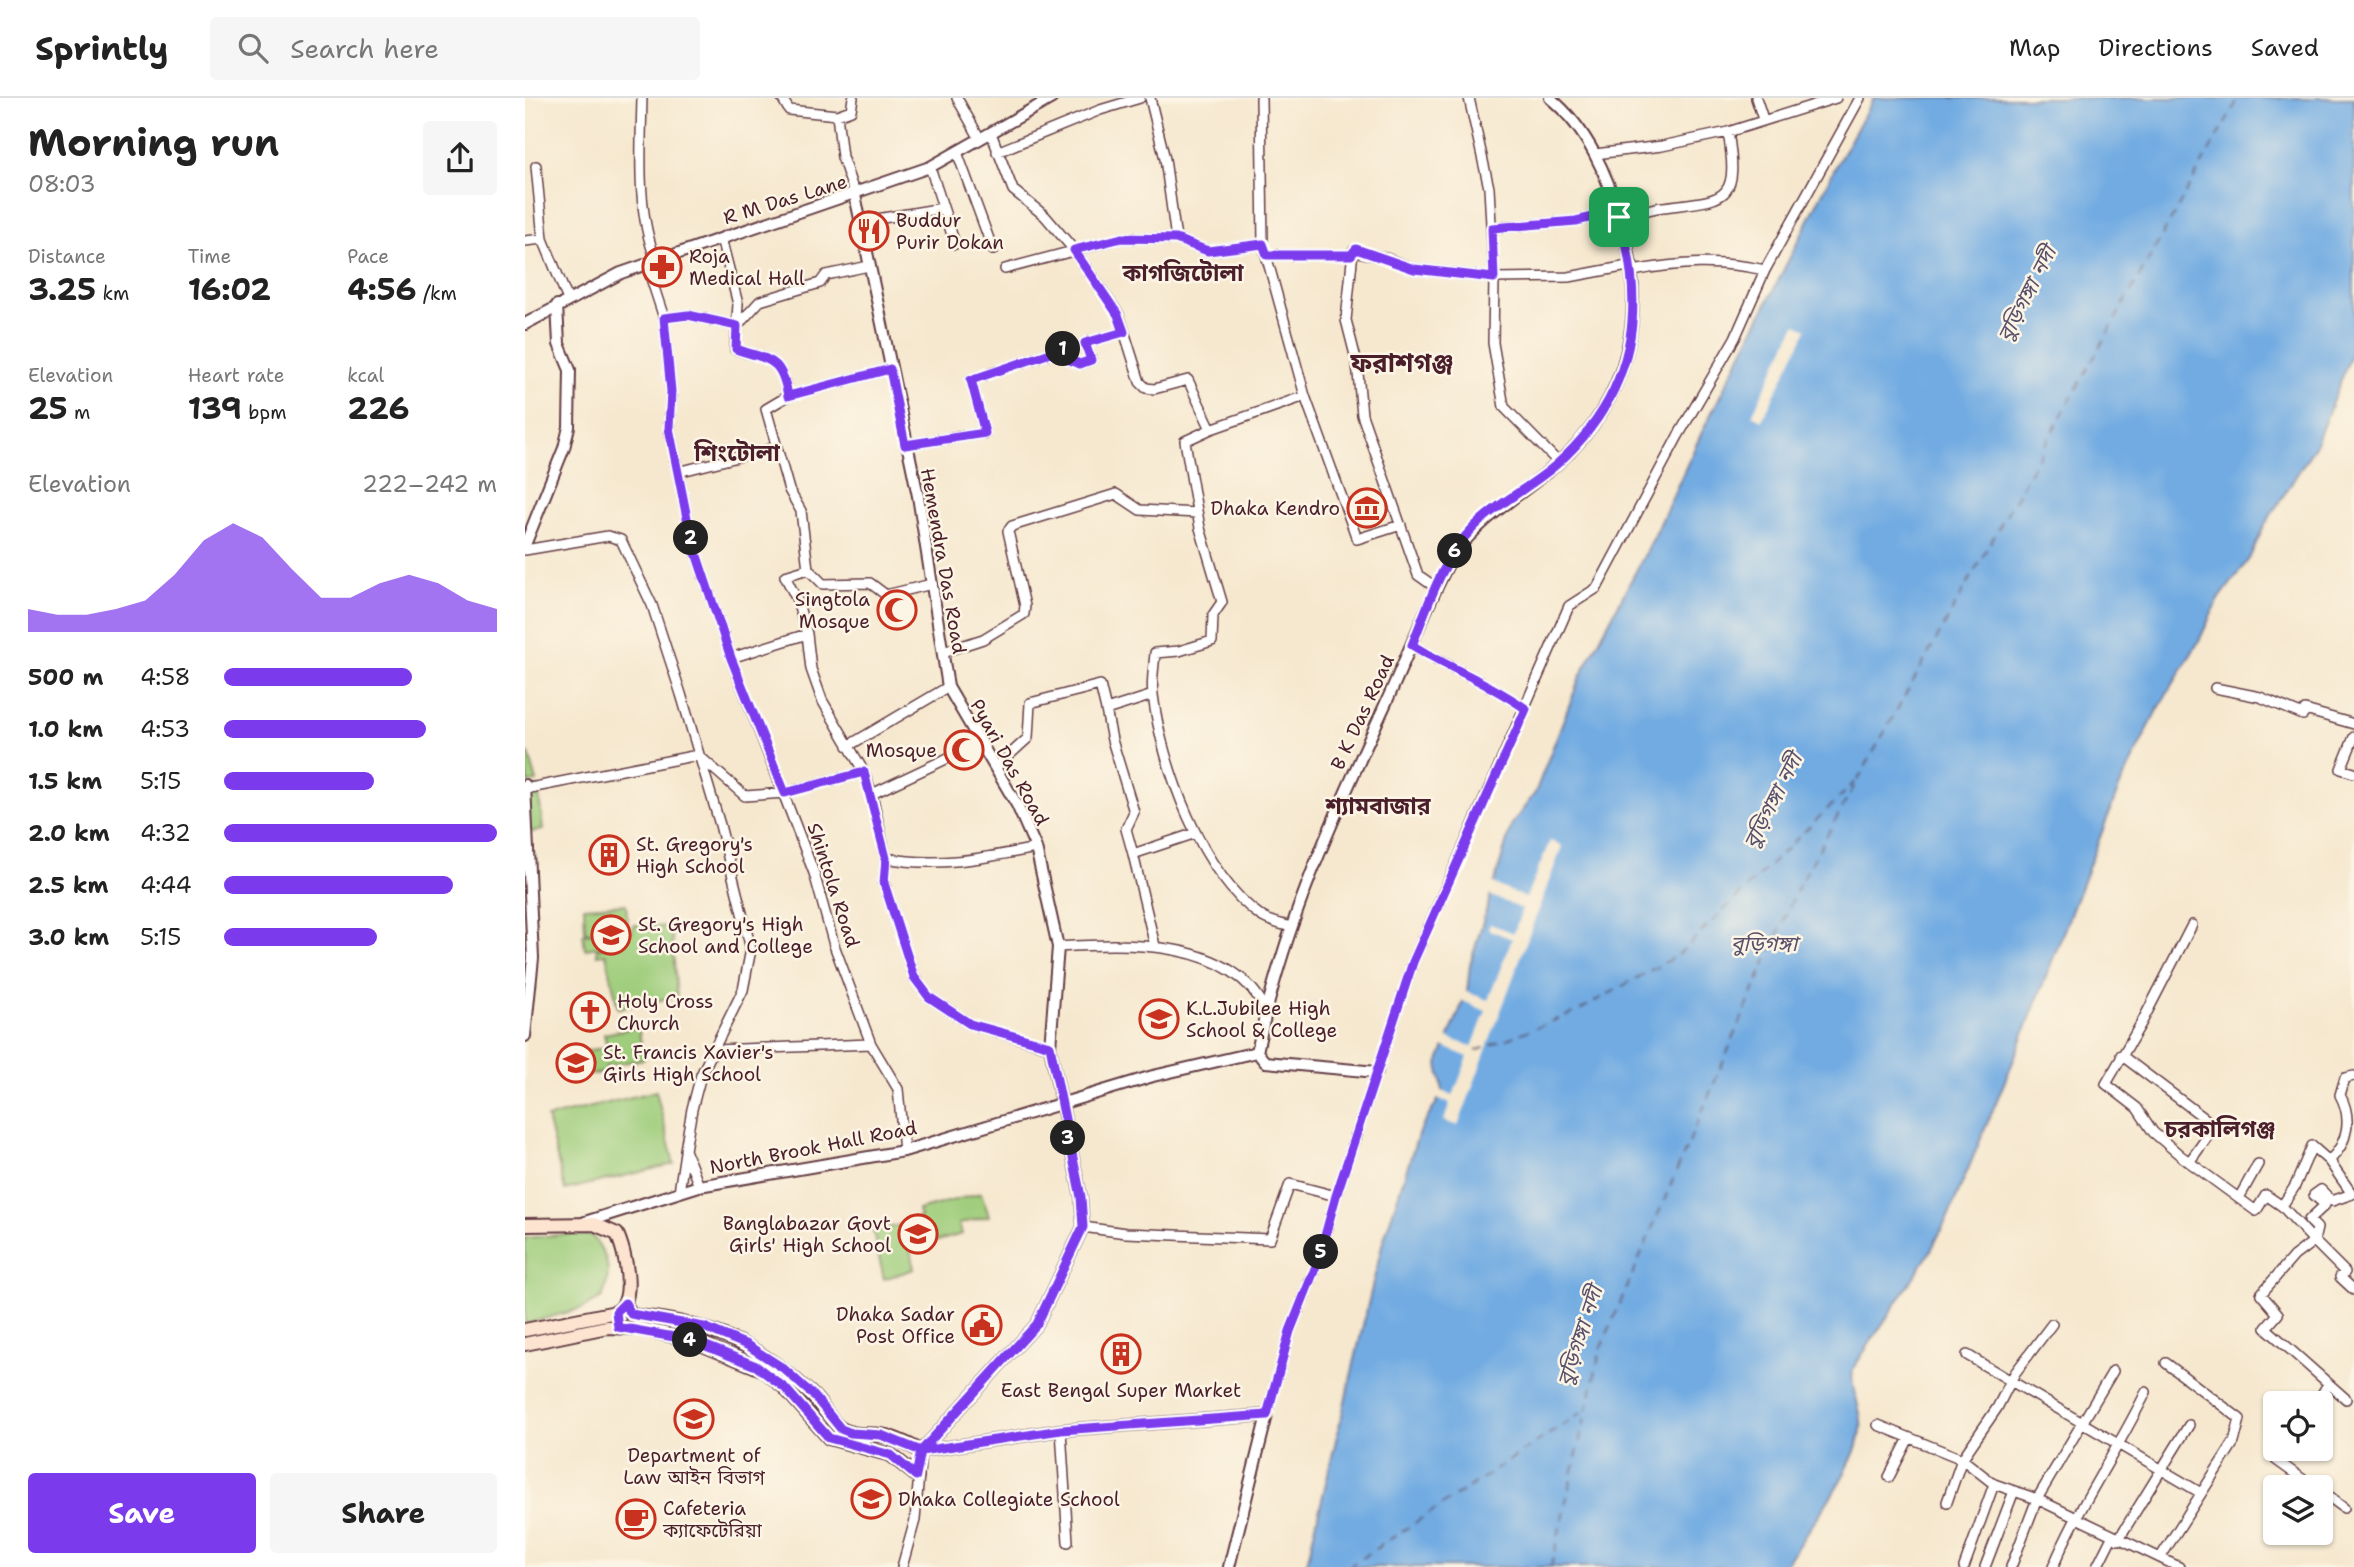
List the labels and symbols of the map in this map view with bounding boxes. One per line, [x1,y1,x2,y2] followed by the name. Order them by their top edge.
[720,169,850,230] street label: R M Das Lane
[1589,187,1649,247] pin
[896,208,1004,255] place label: Buddur Purir Dokan
[848,210,890,252] restaurant icon: Buddur Purir Dokan
[1991,238,2065,347] water label: বুড়িগঙ্গা নদী
[689,244,805,291] place label: Roja Medical Hall
[641,246,683,288] pharmacy icon: Roja Medical Hall
[1122,258,1244,288] district label: কাগজিটোলা
[1045,331,1081,366] pin: 1
[1350,345,1453,380] district label: ফরাশগঞ্জ
[693,438,780,468] district label: শিংটোলা
[915,466,972,656] street label: Hemendra Das Road
[1346,487,1388,529] museum icon: Dhaka Kendro
[1210,496,1340,521] place label: Dhaka Kendro
[673,520,709,556] pin: 2
[1437,533,1473,568] pin: 6
[795,587,870,634] place label: Singtola Mosque
[876,589,918,631] mosque icon: Singtola Mosque
[1325,651,1400,774] street label: B K Das Road
[964,695,1055,830] street label: Pyari Das Road
[943,729,985,771] mosque icon: Mosque
[866,738,937,763] place label: Mosque
[1737,745,1811,854] water label: বুড়িগঙ্গা নদী
[1324,791,1432,821] district label: শ্যামবাজার
[802,820,865,951] street label: Shintola Road
[636,832,753,879] place label: St. Gregory's High School
[588,834,630,876] building icon: St. Gregory's High School
[638,912,813,959] place label: St. Gregory's High School and College
[590,914,632,956] school or university icon: St. Gregory's High School and College
[1731,930,1802,958] water label: বুড়িগঙ্গা
[617,989,714,1036] place label: Holy Cross Church
[569,991,611,1033] church icon: Holy Cross Church
[1186,996,1337,1043] place label: K.L.Jubilee High School & College
[1138,998,1180,1040] school or university icon: K.L.Jubilee High School & College
[603,1040,774,1087] place label: St. Francis Xavier's Girls High School
[555,1042,597,1084] school or university icon: St. Francis Xavier's Girls High School
[2164,1114,2275,1144] district label: চরকালিগঞ্জ
[707,1115,919,1180] street label: North Brook Hall Road
[1051,1121,1085,1156] pin: 3
[723,1211,891,1258] place label: Banglabazar Govt Girls' High School
[897,1213,939,1255] school or university icon: Banglabazar Govt Girls' High School
[1303,1234,1339,1270] pin: 5
[1551,1278,1611,1390] water label: বুড়িগঙ্গা নদী
[836,1302,955,1349] place label: Dhaka Sadar Post Office
[961,1304,1003,1346] public building icon: Dhaka Sadar Post Office
[673,1322,707,1358] pin: 4
[1100,1333,1142,1375] building icon: East Bengal Super Market
[1001,1378,1241,1403] place label: East Bengal Super Market
[673,1398,715,1440] school or university icon: Department of Law আইন বিভাগ
[623,1443,766,1490] place label: Department of Law আইন বিভাগ
[850,1478,892,1520] school or university icon: Dhaka Collegiate School
[898,1487,1120,1512] place label: Dhaka Collegiate School
[662,1496,763,1543] place label: Cafeteria ক্যাফেটেরিয়া
[615,1498,657,1540] cafe icon: Cafeteria ক্যাফেটেরিয়া

